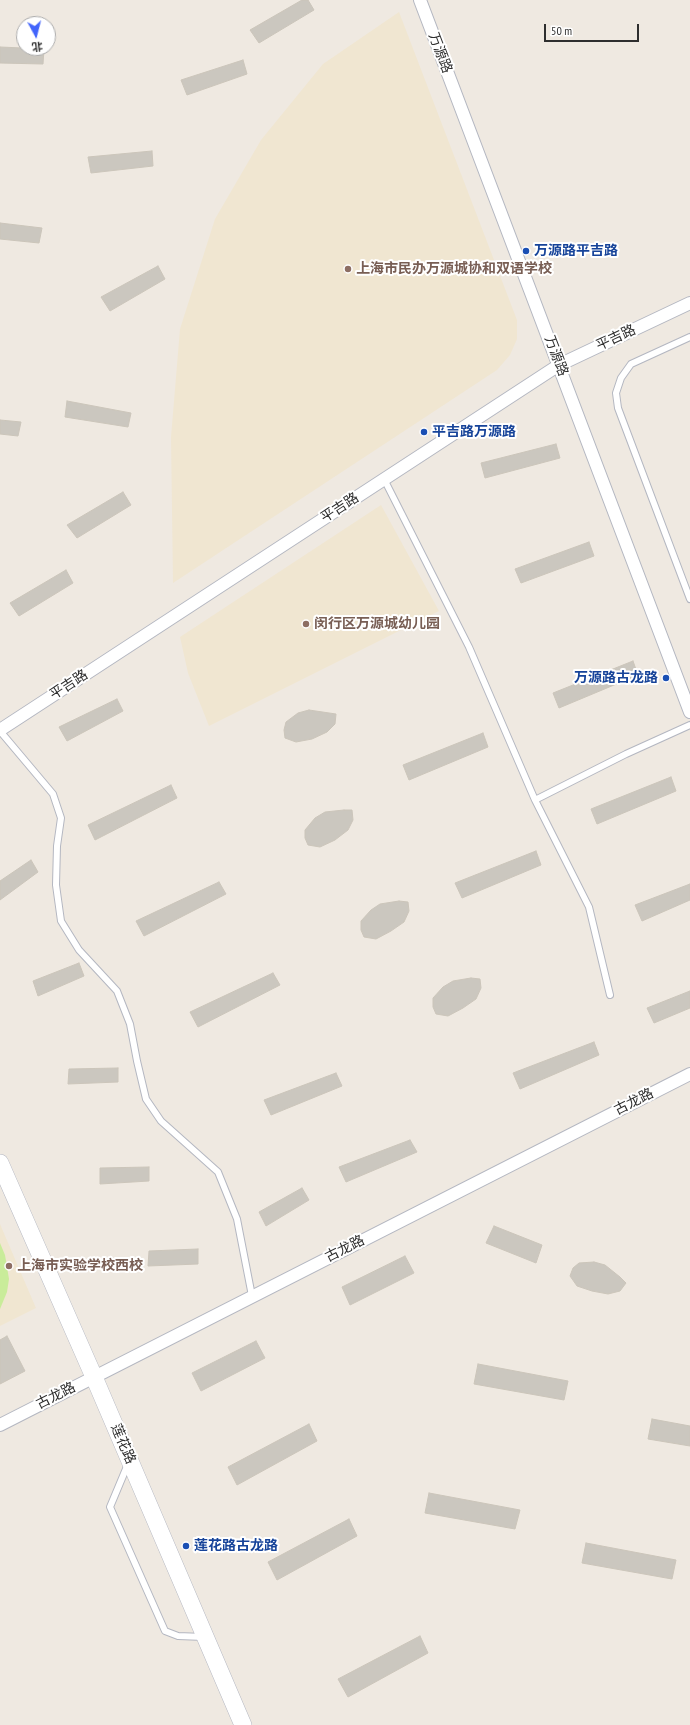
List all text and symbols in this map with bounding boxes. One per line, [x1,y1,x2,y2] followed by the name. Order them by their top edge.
[16,16,56,56] north arrow
[546,16,641,42] scale bar
[551,23,572,38] text: 50 m
[425,30,455,76] street label: 万源路
[31,39,44,55] text: 北
[534,243,618,259] place label: 万源路平吉路
[521,246,531,256] marker: 万源路平吉路
[356,261,552,277] place label: 上海市民办万源城协和双语学校
[343,264,353,274] marker: 上海市民办万源城协和双语学校
[593,322,639,354] street label: 平吉路
[541,333,571,379] street label: 万源路
[432,424,516,440] place label: 平吉路万源路
[419,427,429,437] marker: 平吉路万源路
[318,490,362,526] street label: 平吉路
[314,616,440,632] place label: 闵行区万源城幼儿园
[301,619,311,629] marker: 闵行区万源城幼儿园
[47,667,91,703] street label: 平吉路
[574,670,658,686] place label: 万源路古龙路
[661,673,671,683] marker: 万源路古龙路
[611,1085,657,1119] street label: 古龙路
[322,1232,368,1266] street label: 古龙路
[17,1258,143,1274] place label: 上海市实验学校西校
[4,1261,14,1271] marker: 上海市实验学校西校
[33,1379,79,1413] street label: 古龙路
[107,1421,139,1467] street label: 莲花路
[194,1538,278,1554] place label: 莲花路古龙路
[181,1541,191,1551] marker: 莲花路古龙路

